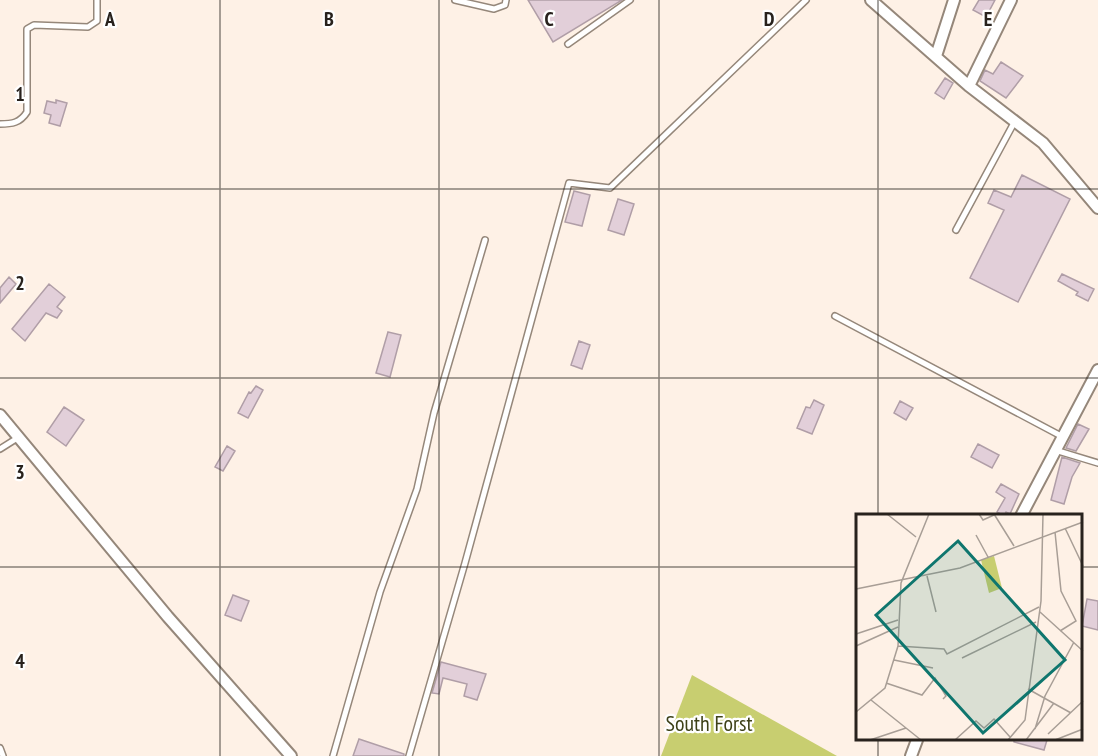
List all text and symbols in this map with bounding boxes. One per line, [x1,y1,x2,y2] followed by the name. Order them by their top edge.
[104,6,116,32] text: A
[324,6,334,32] text: B
[544,6,554,32] text: C
[764,6,775,32] text: D
[984,6,992,32] text: E
[15,81,25,107] text: 1
[15,270,25,296] text: 2
[15,459,25,485] text: 3
[856,514,1083,741] inset map
[15,648,25,674] text: 4
[666,709,752,737] park label: South Forst

